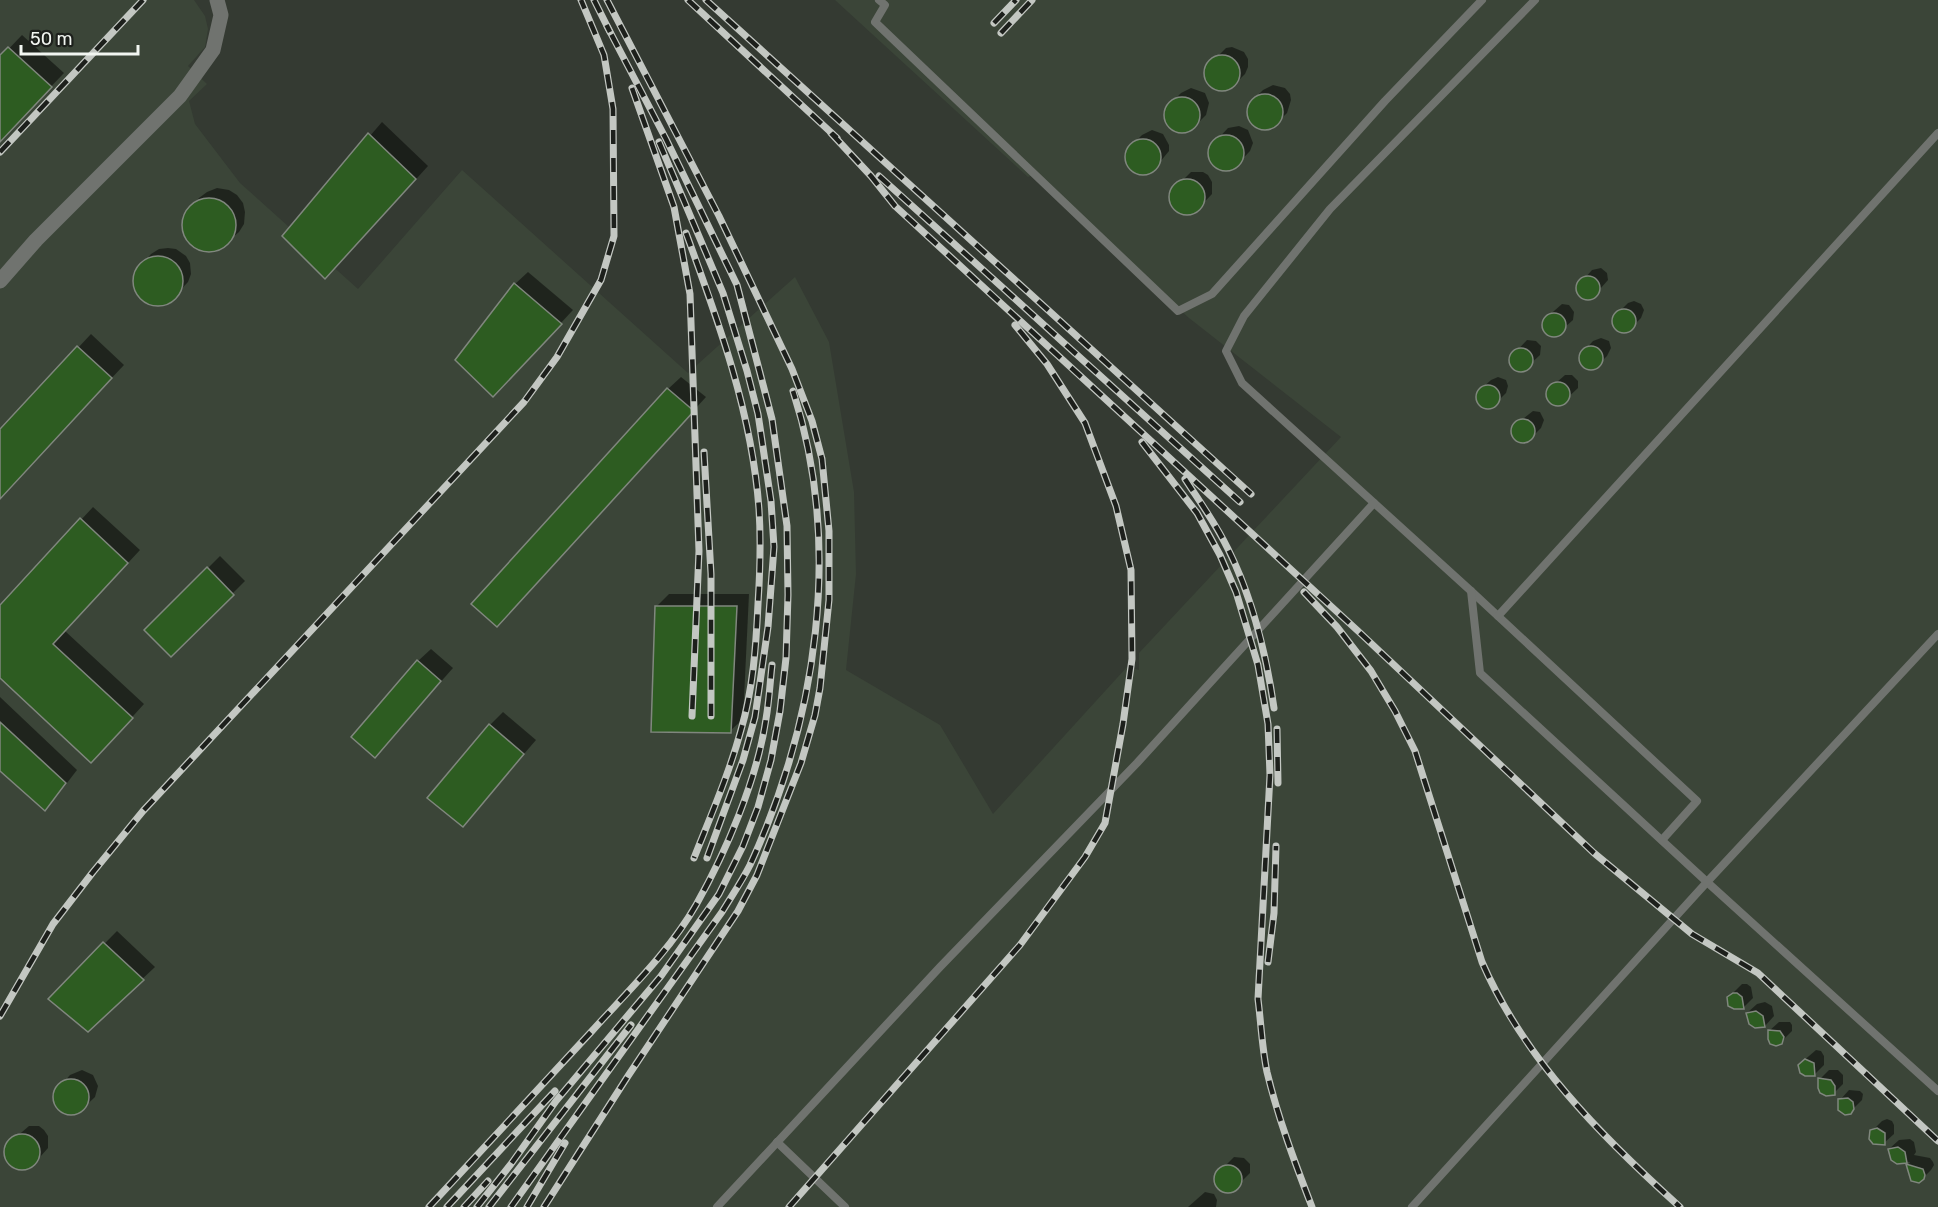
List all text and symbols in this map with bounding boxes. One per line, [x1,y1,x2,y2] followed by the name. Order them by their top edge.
[21,18,138,56] scale bar
[30,28,73,50] text: 50 m

